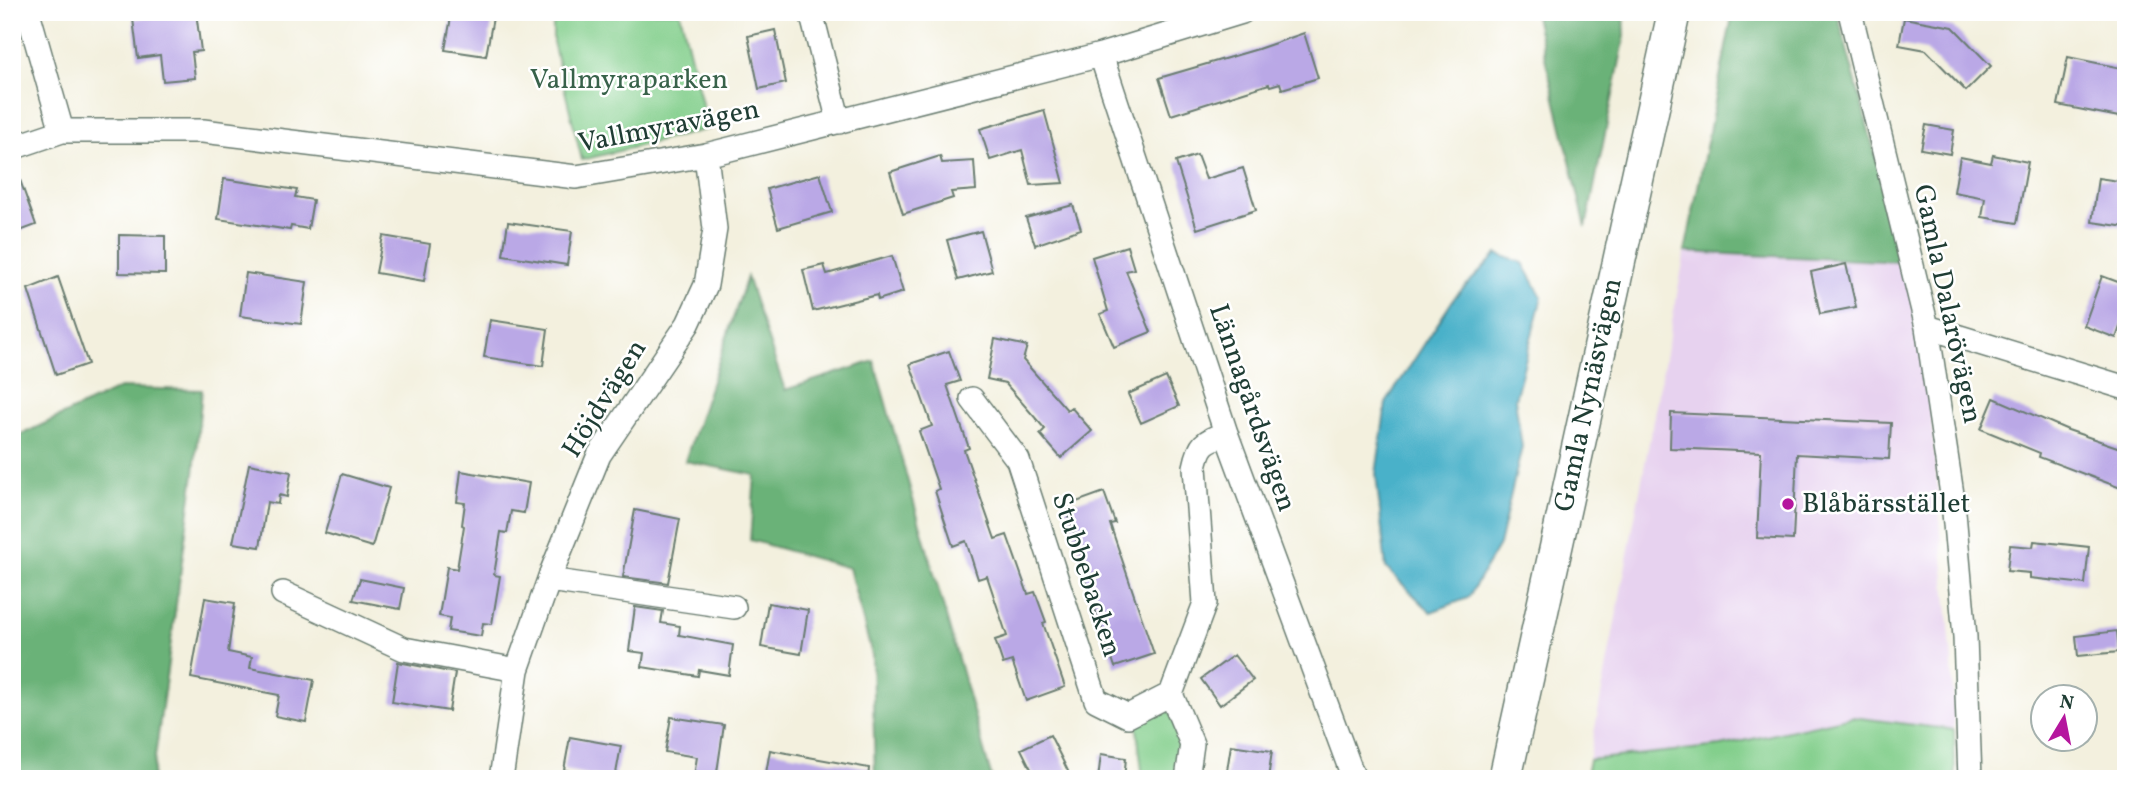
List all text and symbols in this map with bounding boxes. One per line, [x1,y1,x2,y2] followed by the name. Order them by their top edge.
[530,61,728,100] park label: Vallmyraparken
[575,90,763,164] street label: Vallmyravägen
[1903,181,1991,427] street label: Gamla Dalarövägen
[1545,274,1633,516] street label: Gamla Nynäsvägen
[1198,299,1306,517] street label: Lännagårdsvägen
[553,332,657,466] street label: Höjdvägen
[1802,485,1970,524] place label: Blåbärsstället
[1041,488,1131,662] street label: Stubbebacken
[1780,496,1796,512] marker: Blåbärsstället
[2030,682,2100,752] north arrow
[2058,689,2076,717] text: N

